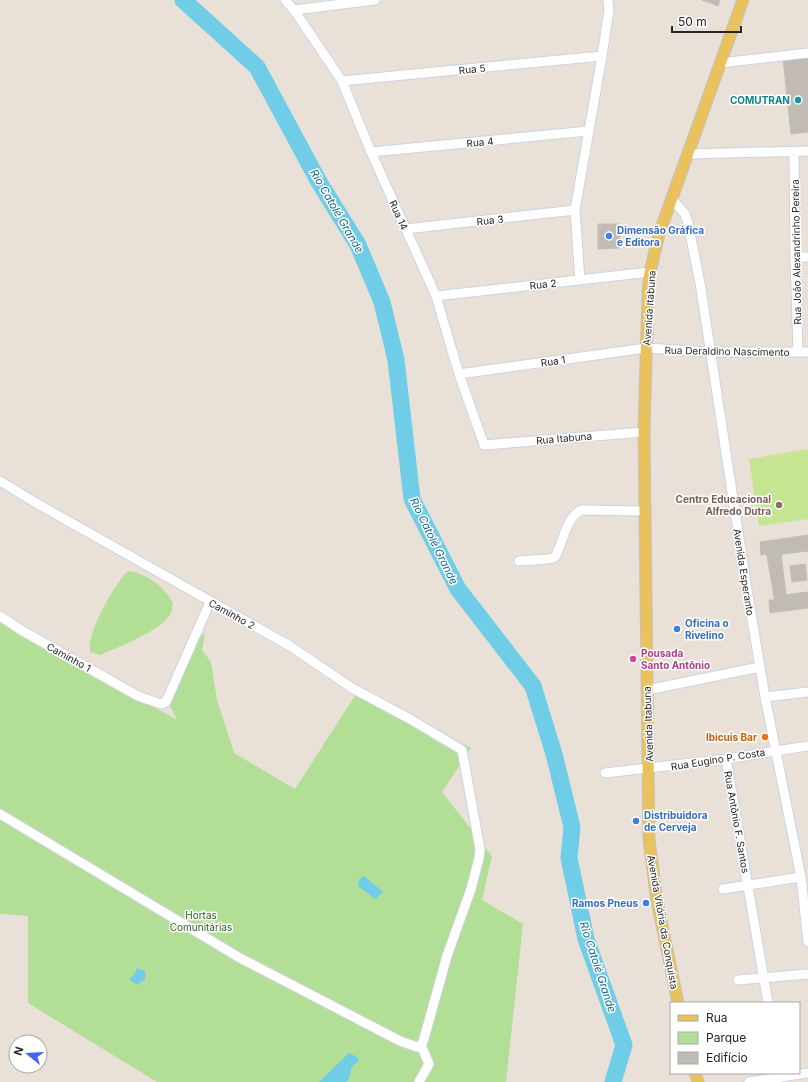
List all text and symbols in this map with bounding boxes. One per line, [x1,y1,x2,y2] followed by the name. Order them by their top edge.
[672,8,741,34] scale bar
[678,14,707,29] text: 50 m
[458,62,486,76] street label: Rua 5
[730,94,790,106] place label: COMUTRAN
[793,95,803,105] marker: COMUTRAN
[466,135,494,149] street label: Rua 4
[307,166,367,256] water label: Rio Catolé Grande
[789,179,803,325] street label: Rua João Alexandrinho Pereira
[387,198,411,232] street label: Rua 14
[476,213,504,227] street label: Rua 3
[617,224,704,248] place label: Dimensão Gráfica e Editora
[604,231,614,241] marker: Dimensão Gráfica e Editora
[640,270,658,346] street label: Avenida Itabuna
[529,277,557,291] street label: Rua 2
[664,344,790,358] street label: Rua Deraldino Nascimento
[540,353,566,369] street label: Rua 1
[536,430,592,446] street label: Rua Itabuna
[676,493,771,517] place label: Centro Educacional Alfredo Dutra
[407,495,461,587] water label: Rio Catolé Grande
[774,500,784,510] marker: Centro Educacional Alfredo Dutra
[731,528,757,616] street label: Avenida Esperanto
[207,596,257,632] street label: Caminho 2
[685,617,729,641] place label: Oficina o Rivelino
[672,624,682,634] marker: Oficina o Rivelino
[45,640,93,674] street label: Caminho 1
[641,647,710,671] place label: Pousada Santo Antônio
[628,654,638,664] marker: Pousada Santo Antônio
[641,686,655,762] street label: Avenida Itabuna
[706,731,757,743] place label: Ibicuis Bar
[760,732,770,742] marker: Ibicuis Bar
[670,746,766,772] street label: Rua Eugino P. Costa
[722,770,752,874] street label: Rua Antônio F. Santos
[644,809,708,833] place label: Distribuidora de Cerveja
[631,816,641,826] marker: Distribuidora de Cerveja
[645,854,681,990] street label: Avenida Vitória da Conquista
[572,897,638,909] place label: Ramos Pneus
[641,898,651,908] marker: Ramos Pneus
[170,909,232,933] park label: Hortas Comunitárias
[577,920,619,1014] water label: Rio Catolé Grande
[670,1002,800,1074] legend
[706,1010,728,1025] text: Rua
[706,1030,746,1045] text: Parque
[8,1034,48,1074] north arrow
[11,1045,26,1057] text: N
[706,1050,748,1065] text: Edifício

